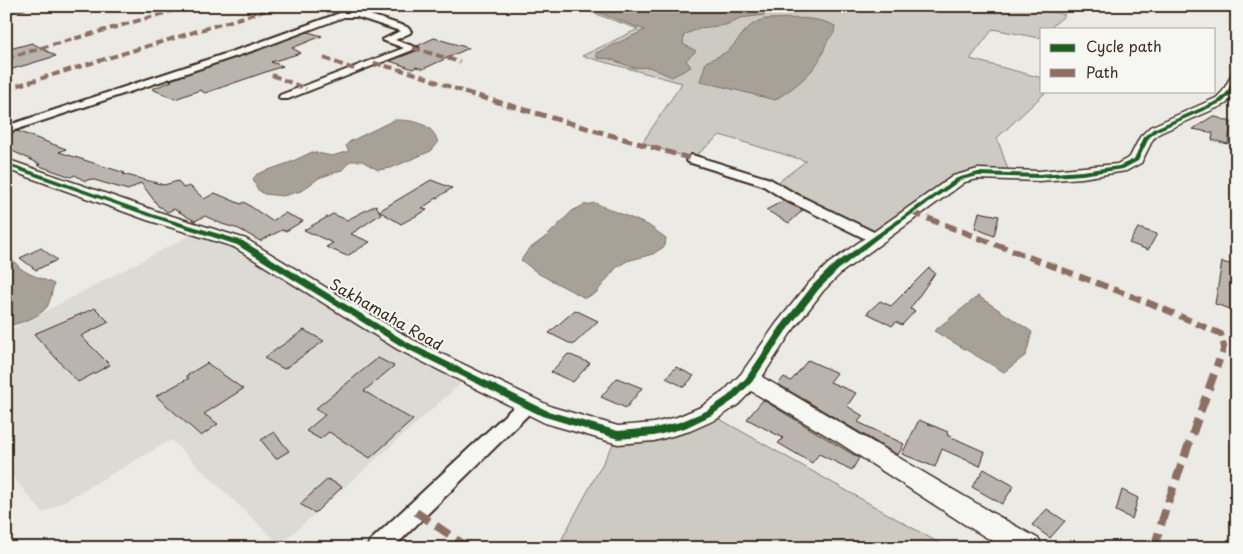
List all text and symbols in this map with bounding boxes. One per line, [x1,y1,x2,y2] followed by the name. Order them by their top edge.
[1040,28,1216,92] legend
[1086,34,1162,57] text: Cycle path
[1086,60,1118,83] text: Path
[326,272,448,355] street label: Sakhamaha Road

